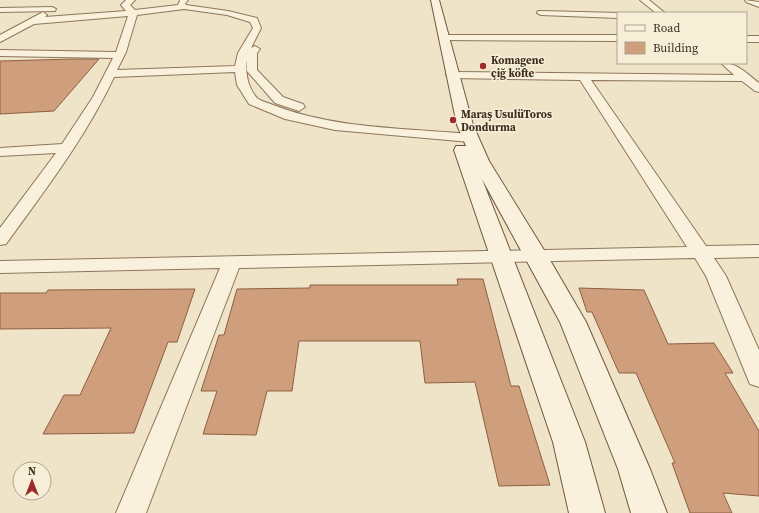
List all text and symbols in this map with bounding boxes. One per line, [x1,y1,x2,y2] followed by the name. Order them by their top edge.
[617,12,747,64] legend
[653,20,680,36] text: Road
[653,40,698,56] text: Building
[491,53,545,81] place label: Komagene çiğ köfte
[478,61,488,71] marker: Komagene çiğ köfte
[461,107,552,135] place label: Maraş UsulüToros Dondurma
[448,115,458,125] marker: Maraş UsulüToros Dondurma
[12,461,52,501] north arrow
[28,464,36,479] text: N

